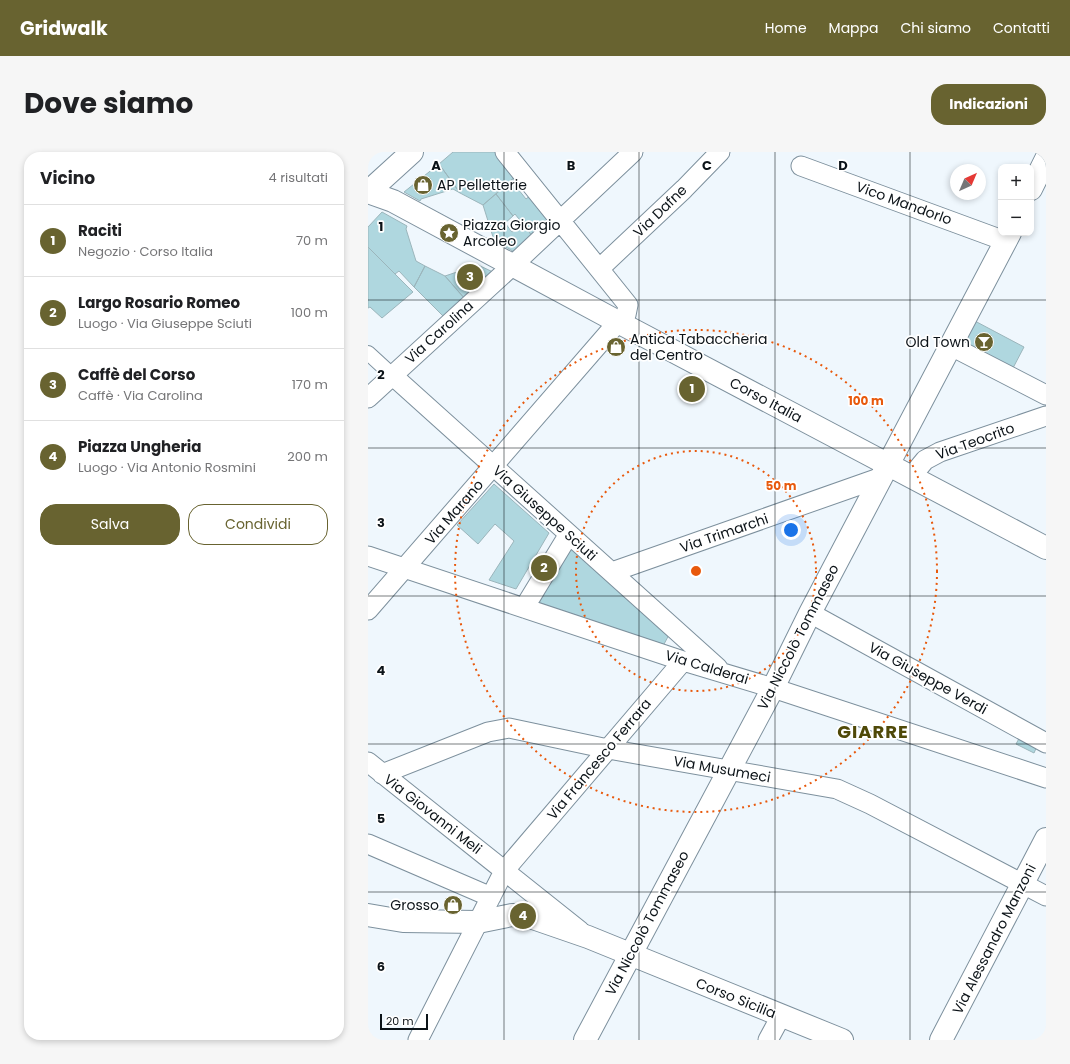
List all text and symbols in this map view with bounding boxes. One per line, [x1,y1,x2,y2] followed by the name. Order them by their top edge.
[20,15,108,42] text: Gridwalk
[765,18,807,38] text: Home
[829,18,879,38] text: Mappa
[901,18,971,38] text: Chi siamo
[993,18,1050,38] text: Contatti
[24,84,193,123] text: Dove siamo
[931,84,1046,125] button: Indicazioni
[431,156,441,175] text: A
[567,156,576,175] text: B
[702,156,712,175] text: C
[838,156,848,175] text: D
[950,164,986,200] north arrow
[998,164,1034,236] map controls
[998,164,1034,200] button: +
[40,166,95,190] text: Vicino
[269,168,328,187] text: 4 risultati
[412,174,434,196] shop icon: AP Pelletterie
[437,175,527,195] place label: AP Pelletterie
[853,176,955,230] street label: Vico Mandorlo
[629,180,692,242] street label: Via Dafne
[998,200,1034,236] button: −
[463,215,560,251] place label: Piazza Giorgio Arcoleo
[379,217,383,236] text: 1
[78,220,122,241] text: Raciti
[438,222,460,244] place icon: Piazza Giorgio Arcoleo
[51,231,55,250] text: 1
[296,231,328,250] text: 70 m
[78,242,213,261] text: Negozio · Corso Italia
[457,262,483,292] pin: 3
[78,292,240,313] text: Largo Rosario Romeo
[400,296,478,368] street label: Via Carolina
[49,303,57,322] text: 2
[291,303,328,322] text: 100 m
[78,314,252,333] text: Luogo · Via Giuseppe Sciuti
[630,329,767,365] place label: Antica Tabaccheria del Centro
[973,331,995,353] bar icon: Old Town
[905,332,970,352] place label: Old Town
[605,336,627,358] shop icon: Antica Tabaccheria del Centro
[78,364,195,385] text: Caffè del Corso
[377,365,385,384] text: 2
[726,373,806,427] street label: Corso Italia
[679,374,705,404] pin: 1
[49,375,57,394] text: 3
[292,375,328,394] text: 170 m
[78,386,203,405] text: Caffè · Via Carolina
[848,392,884,409] text: 100 m
[933,417,1017,465] street label: Via Teocrito
[78,436,201,457] text: Piazza Ungheria
[49,447,57,466] text: 4
[287,447,328,466] text: 200 m
[78,458,256,477] text: Luogo · Via Antonio Rosmini
[488,461,602,565] street label: Via Giuseppe Sciuti
[420,475,488,549] street label: Via Marano
[766,477,797,494] text: 50 m
[40,504,180,545] button: Salva
[188,504,328,545] button: Condividi
[677,509,771,557] street label: Via Trimarchi
[377,513,385,532] text: 3
[781,520,801,540] your location
[531,553,557,583] pin: 2
[752,561,844,713] street label: Via Niccolò Tommaseo
[689,564,703,578] centre of rings
[865,637,991,719] street label: Via Giuseppe Verdi
[663,645,751,689] street label: Via Calderai
[377,661,386,680] text: 4
[542,694,656,824] street label: Via Francesco Ferrara
[837,719,909,744] district label: GIARRE
[672,751,772,787] street label: Via Musumeci
[380,769,486,859] street label: Via Giovanni Meli
[377,809,385,828] text: 5
[600,847,694,999] street label: Via Niccolò Tommaseo
[947,860,1041,1018] street label: Via Alessandro Manzoni
[442,894,464,916] shop icon: Grosso
[390,895,439,915] place label: Grosso
[510,901,536,931] pin: 4
[377,957,385,976] text: 6
[693,973,779,1023] street label: Corso Sicilia
[380,1012,428,1031] scale bar
[386,1013,414,1029] text: 20 m

